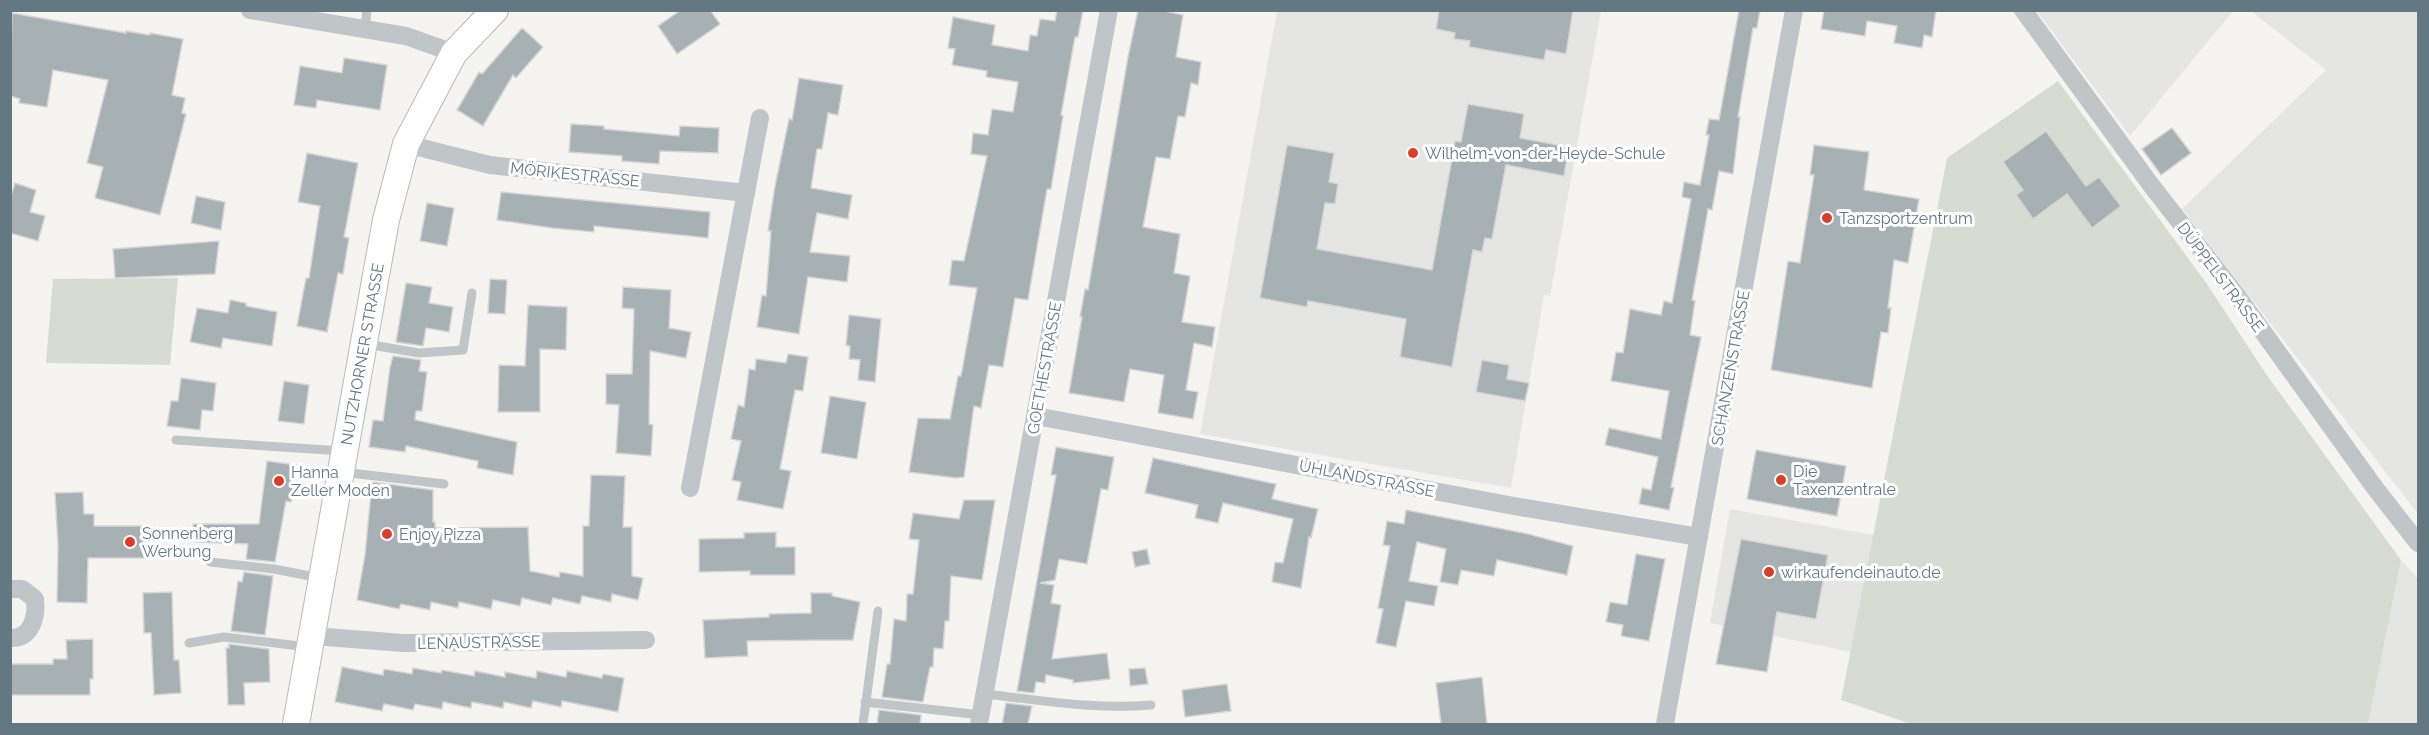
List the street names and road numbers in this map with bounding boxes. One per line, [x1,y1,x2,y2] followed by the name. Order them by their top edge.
[509,157,641,191] street label: MÖRIKESTRASSE
[2173,218,2269,336] street label: DÜPPELSTRASSE
[337,261,388,447] street label: NUTZHORNER STRASSE
[1707,289,1754,447] street label: SCHANZENSTRASSE
[1023,300,1066,436] street label: GOETHESTRASSE
[1298,456,1436,501] street label: UHLANDSTRASSE
[417,632,541,653] street label: LENAUSTRASSE

